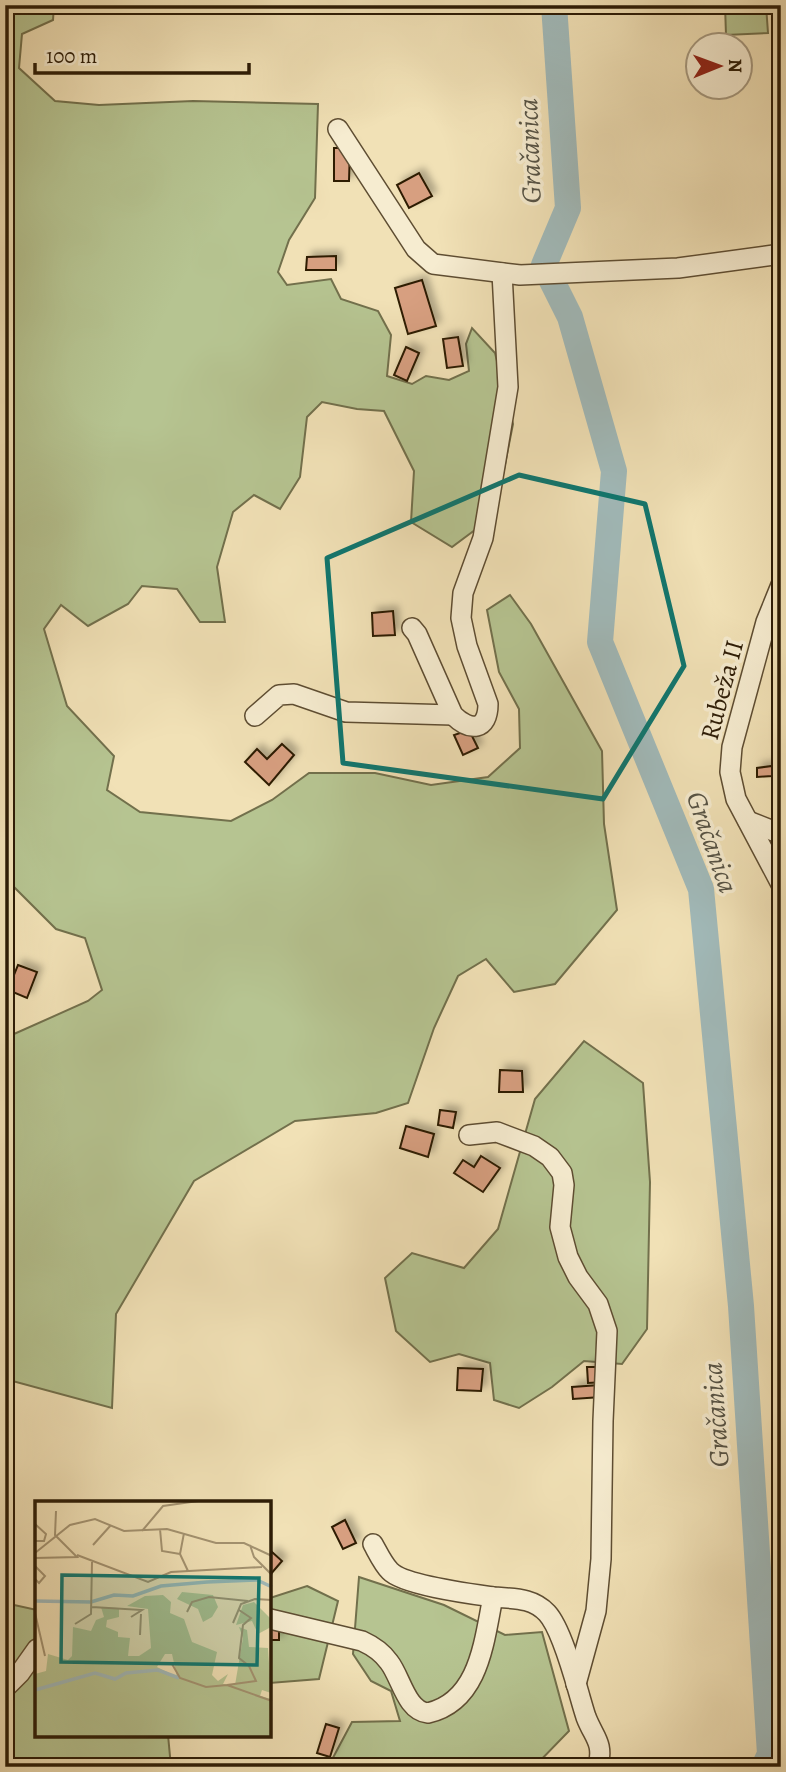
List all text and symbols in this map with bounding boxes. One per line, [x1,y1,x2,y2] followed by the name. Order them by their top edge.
[35,32,248,76] scale bar
[684,32,754,102] north arrow
[46,42,97,70] text: 100 m
[722,59,748,73] text: N
[509,98,551,204] water label: Gračanica
[692,636,752,744] street label: Rubeža II
[677,786,747,898] water label: Gračanica
[693,1361,739,1469] water label: Gračanica
[35,1501,271,1737] inset map

